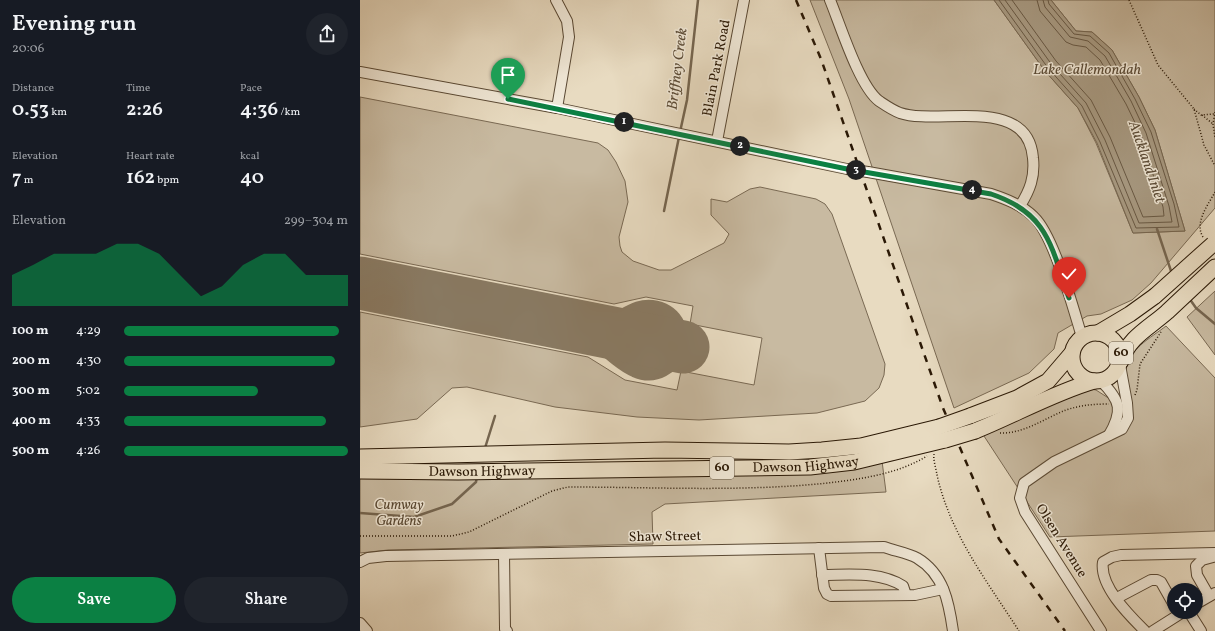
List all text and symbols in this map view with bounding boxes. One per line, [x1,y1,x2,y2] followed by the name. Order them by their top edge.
[12,9,137,40] text: Evening run
[306,13,348,55] button: share
[698,18,736,118] street label: Blain Park Road
[663,27,693,111] water label: Briffney Creek
[12,40,44,58] text: 20:06
[491,58,525,99] pin
[1033,60,1141,81] water label: Lake Callemondah
[497,64,519,86] icon: arrive
[12,81,54,96] text: Distance
[126,81,150,96] text: Time
[240,81,262,96] text: Pace
[12,96,49,124] text: 0.53
[126,96,163,124] text: 2:26
[240,96,278,124] text: 4:36
[49,105,67,120] text: km
[278,105,300,120] text: /km
[614,112,634,132] pin: 1
[622,114,626,129] text: 1
[1122,117,1170,207] water label: Auckland Inlet
[730,136,750,156] pin: 2
[737,138,743,153] text: 2
[12,149,58,164] text: Elevation
[126,149,175,164] text: Heart rate
[240,149,260,164] text: kcal
[846,160,866,180] pin: 3
[853,162,859,177] text: 3
[12,164,22,192] text: 7
[126,164,155,192] text: 162
[240,164,264,192] text: 40
[22,173,34,188] text: m
[155,173,179,188] text: bpm
[962,180,982,200] pin: 4
[969,182,975,197] text: 4
[12,212,66,230] text: Elevation
[284,212,348,230] text: 299–304 m
[1052,257,1086,298] pin
[1058,263,1080,285] icon: check
[12,322,49,340] text: 100 m
[76,322,100,340] text: 4:29
[1109,342,1133,364] road number: 60
[12,352,50,370] text: 200 m
[76,352,101,370] text: 4:30
[12,382,50,400] text: 300 m
[76,382,100,400] text: 5:02
[12,412,51,430] text: 400 m
[76,412,100,430] text: 4:33
[12,442,49,460] text: 500 m
[76,442,100,460] text: 4:26
[752,451,862,477] street label: Dawson Highway
[710,457,734,479] road number: 60
[428,461,536,482] street label: Dawson Highway
[374,496,424,531] park label: Cumway Gardens
[1031,500,1092,582] street label: Olsen Avenue
[629,527,702,547] street label: Shaw Street
[12,577,176,623] button: Save
[184,577,348,623] button: Share
[1167,583,1203,619] map controls
[1167,583,1203,619] button: locate

